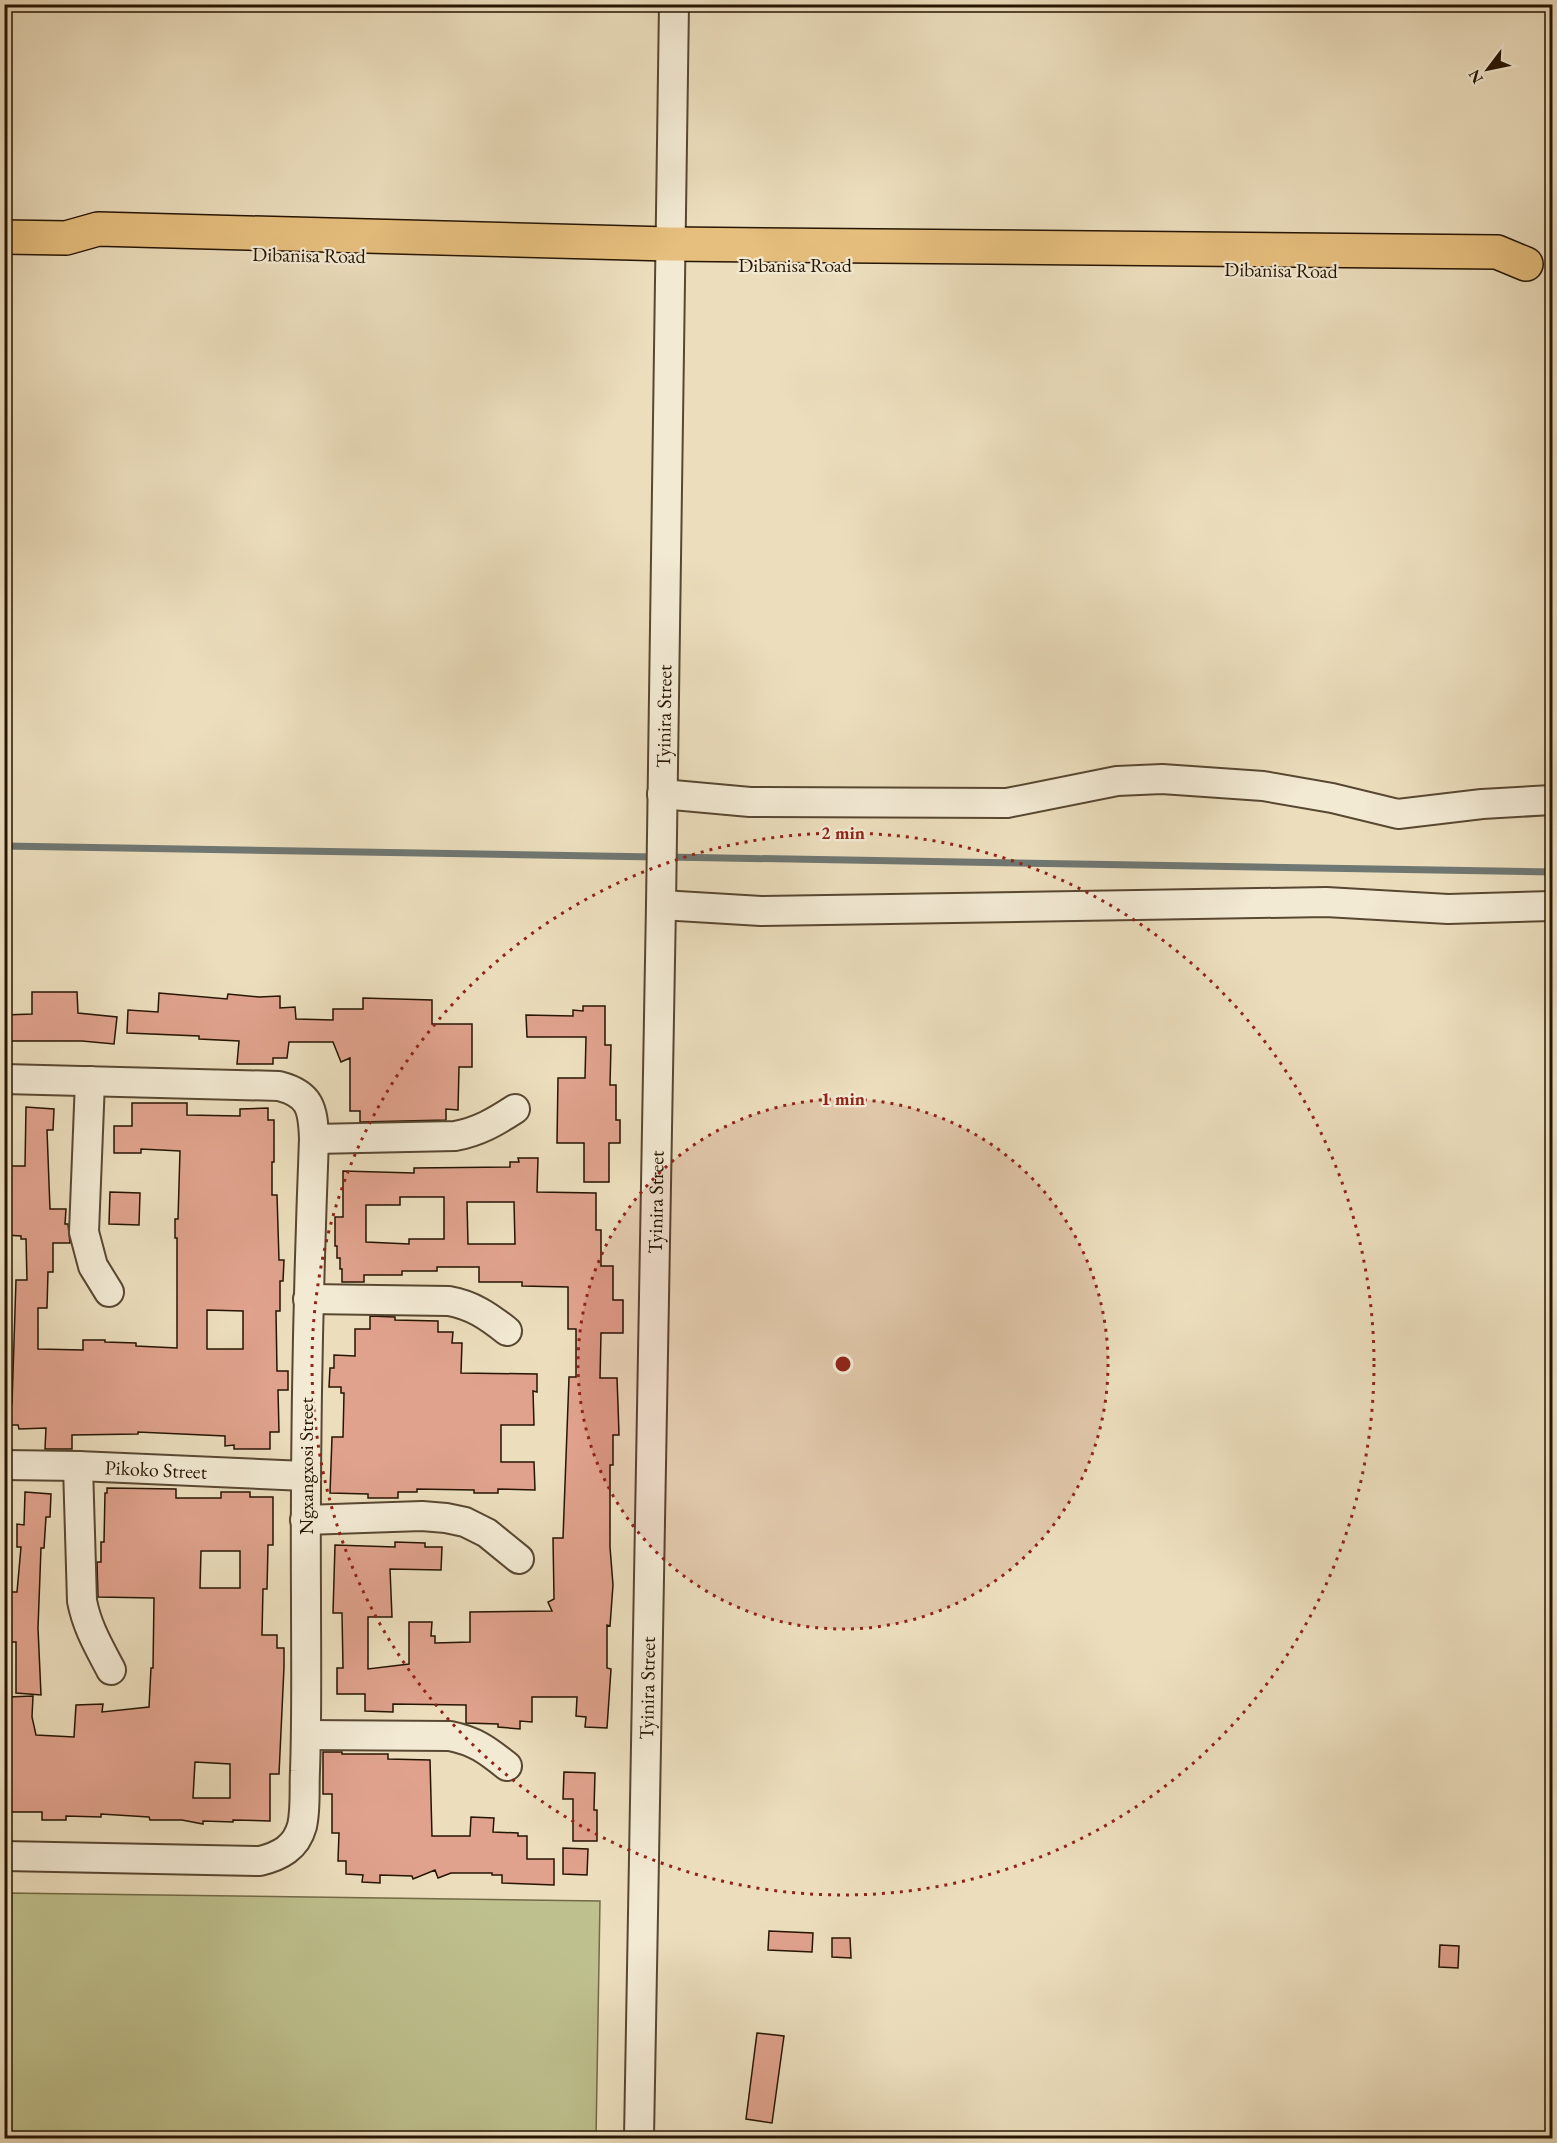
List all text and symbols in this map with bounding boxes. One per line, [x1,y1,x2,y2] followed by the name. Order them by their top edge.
[1458,39,1518,99] north arrow
[1463,66,1488,88] text: N
[252,241,367,269] street label: Dibanisa Road
[738,252,853,278] street label: Dibanisa Road
[1224,256,1339,284] street label: Dibanisa Road
[650,664,677,768] street label: Tyinira Street
[821,821,865,844] text: 2 min
[821,1087,865,1110] text: 1 min
[642,1150,670,1254] street label: Tyinira Street
[833,1354,853,1374] centre of rings
[293,1397,319,1535] street label: Ngxangxosi Street
[104,1454,208,1485] street label: Pikoko Street
[633,1636,661,1740] street label: Tyinira Street

